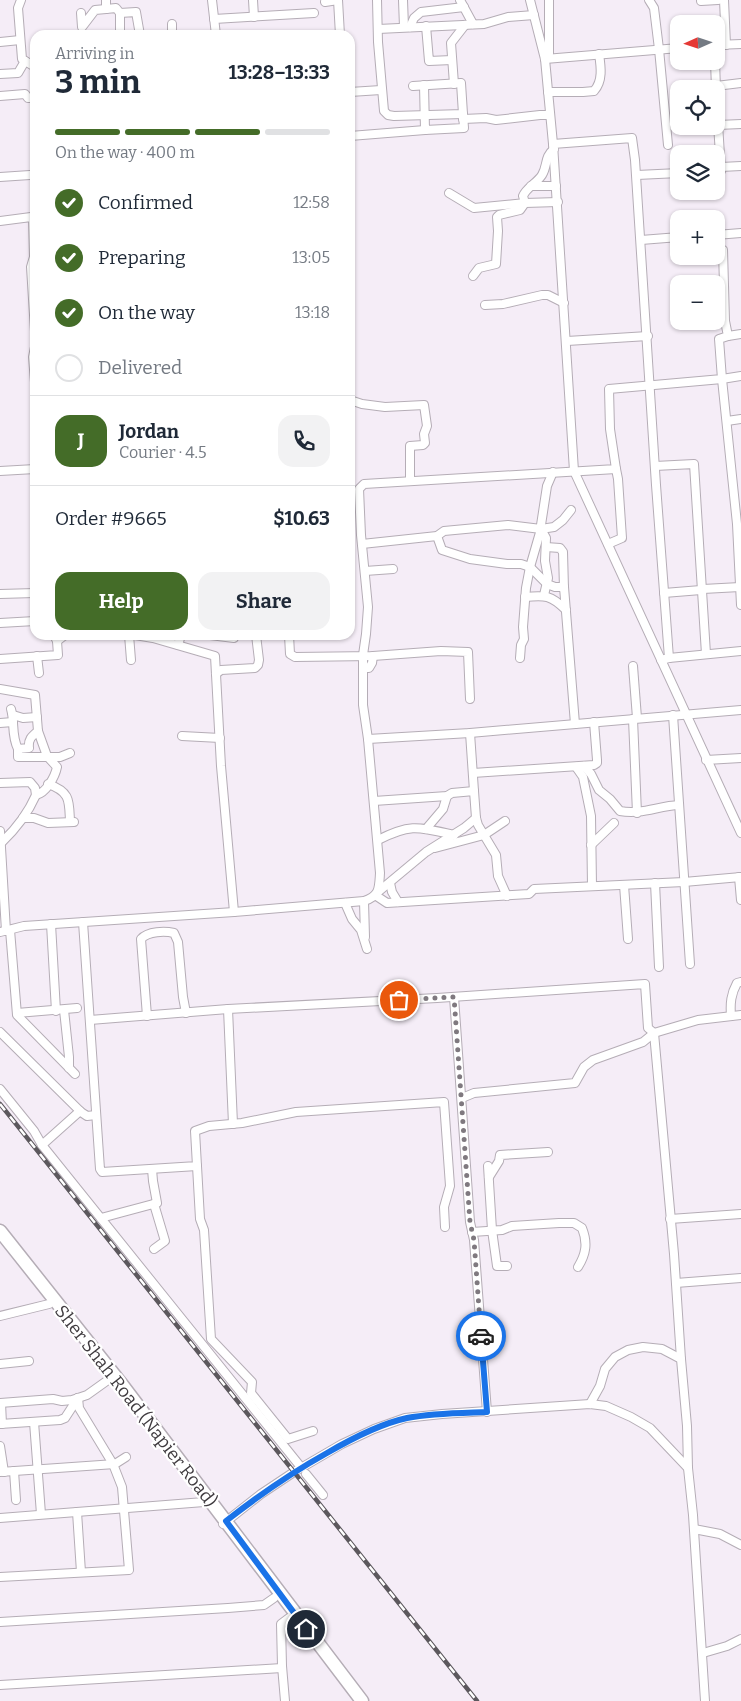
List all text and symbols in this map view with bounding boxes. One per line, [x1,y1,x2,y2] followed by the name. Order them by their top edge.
[670,15,725,70] north arrow
[670,15,725,330] map controls
[55,44,134,63] text: Arriving in
[229,61,330,84] text: 13:28–13:33
[55,63,141,101] text: 3 min
[670,80,725,135] button: locate
[55,143,195,162] text: On the way · 400 m
[670,145,725,200] button: layers
[55,189,83,217] icon: check
[98,191,193,214] text: Confirmed
[293,193,330,212] text: 12:58
[670,210,725,265] button: +
[55,244,83,272] icon: check
[98,246,186,269] text: Preparing
[292,248,330,267] text: 13:05
[670,275,725,330] button: −
[55,299,83,327] icon: check
[98,301,195,324] text: On the way
[295,303,330,322] text: 13:18
[98,356,182,379] text: Delivered
[278,415,330,467] button: phone
[119,420,179,443] text: Jordan
[78,429,84,452] text: J
[119,443,207,462] text: Courier · 4.5
[55,507,167,530] text: Order #9665
[273,507,330,530] text: $10.63
[55,572,188,630] button: Help
[198,572,330,630] button: Share
[378,979,420,1021] pin
[385,986,413,1014] icon: bag
[50,1300,222,1512] street label: Sher Shah Road (Napier Road)
[456,1311,506,1361] courier
[467,1322,495,1350] icon: car
[285,1608,327,1650] pin
[292,1615,320,1643] icon: home

